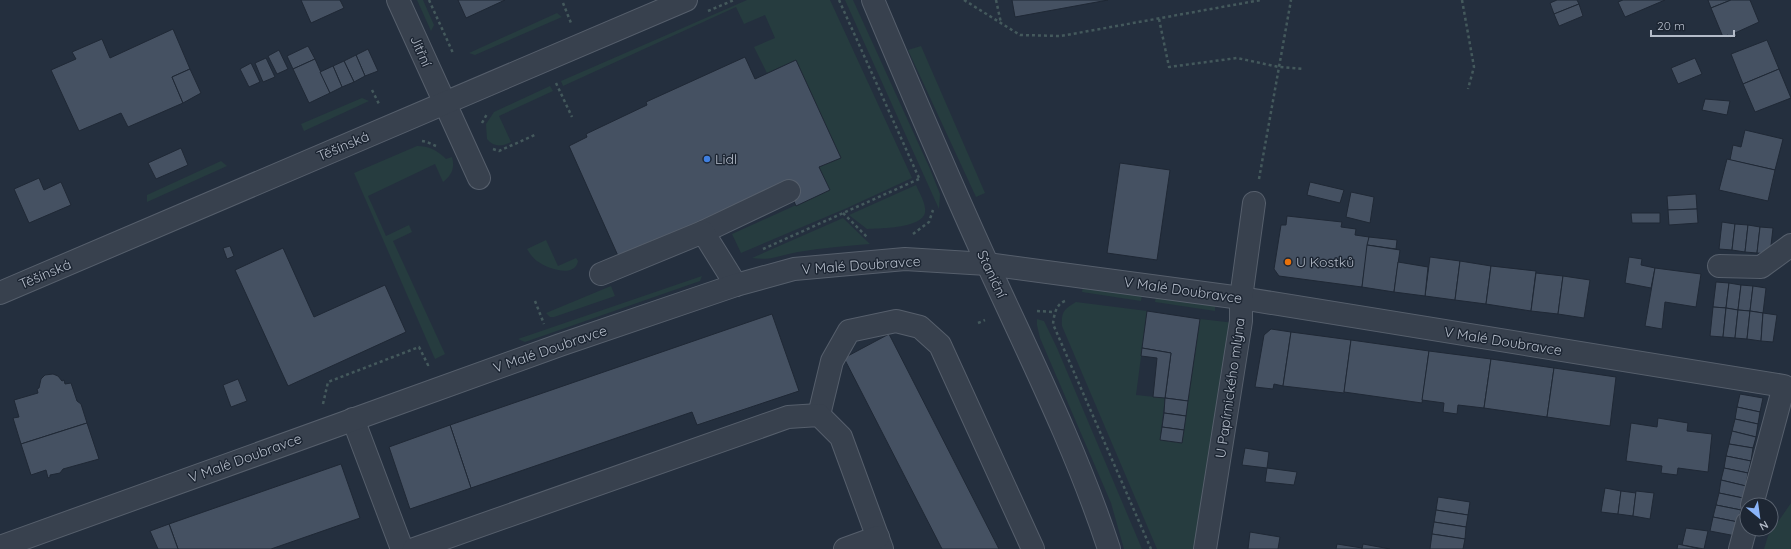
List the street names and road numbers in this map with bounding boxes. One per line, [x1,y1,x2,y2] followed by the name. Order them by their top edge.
[406,33,436,69] street label: Jitřní
[314,127,372,165] street label: Těšínská
[973,247,1011,301] street label: Staniční
[801,252,921,278] street label: V Malé Doubravce
[16,255,74,293] street label: Těšínská
[1123,273,1243,307] street label: V Malé Doubravce
[1211,317,1249,459] street label: U Papírnického mlýna
[491,321,609,377] street label: V Malé Doubravce
[1443,323,1563,359] street label: V Malé Doubravce
[186,429,304,487] street label: V Malé Doubravce

